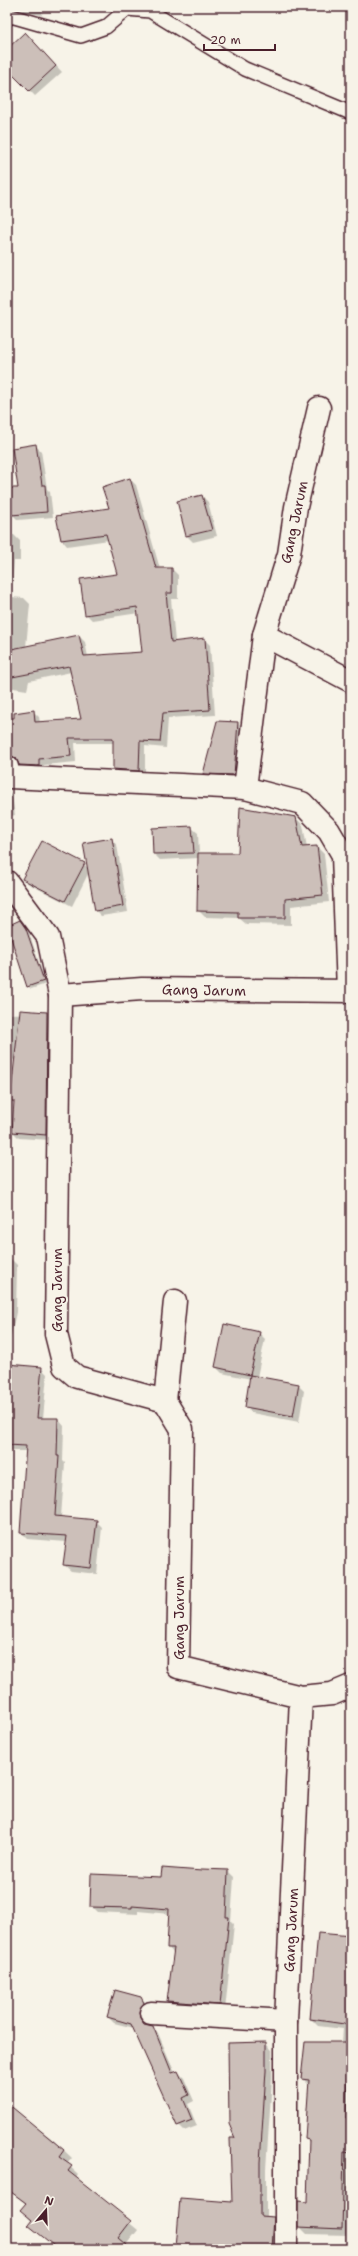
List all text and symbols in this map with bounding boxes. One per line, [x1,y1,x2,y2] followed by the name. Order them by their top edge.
[204,26,275,52] scale bar
[210,32,241,48] text: 20 m
[276,479,312,565] street label: Gang Jarum
[162,980,246,1000] street label: Gang Jarum
[48,1248,66,1332] street label: Gang Jarum
[170,1576,188,1660] street label: Gang Jarum
[280,1887,302,1973] street label: Gang Jarum
[26,2190,66,2230] north arrow
[43,2193,56,2210] text: N

